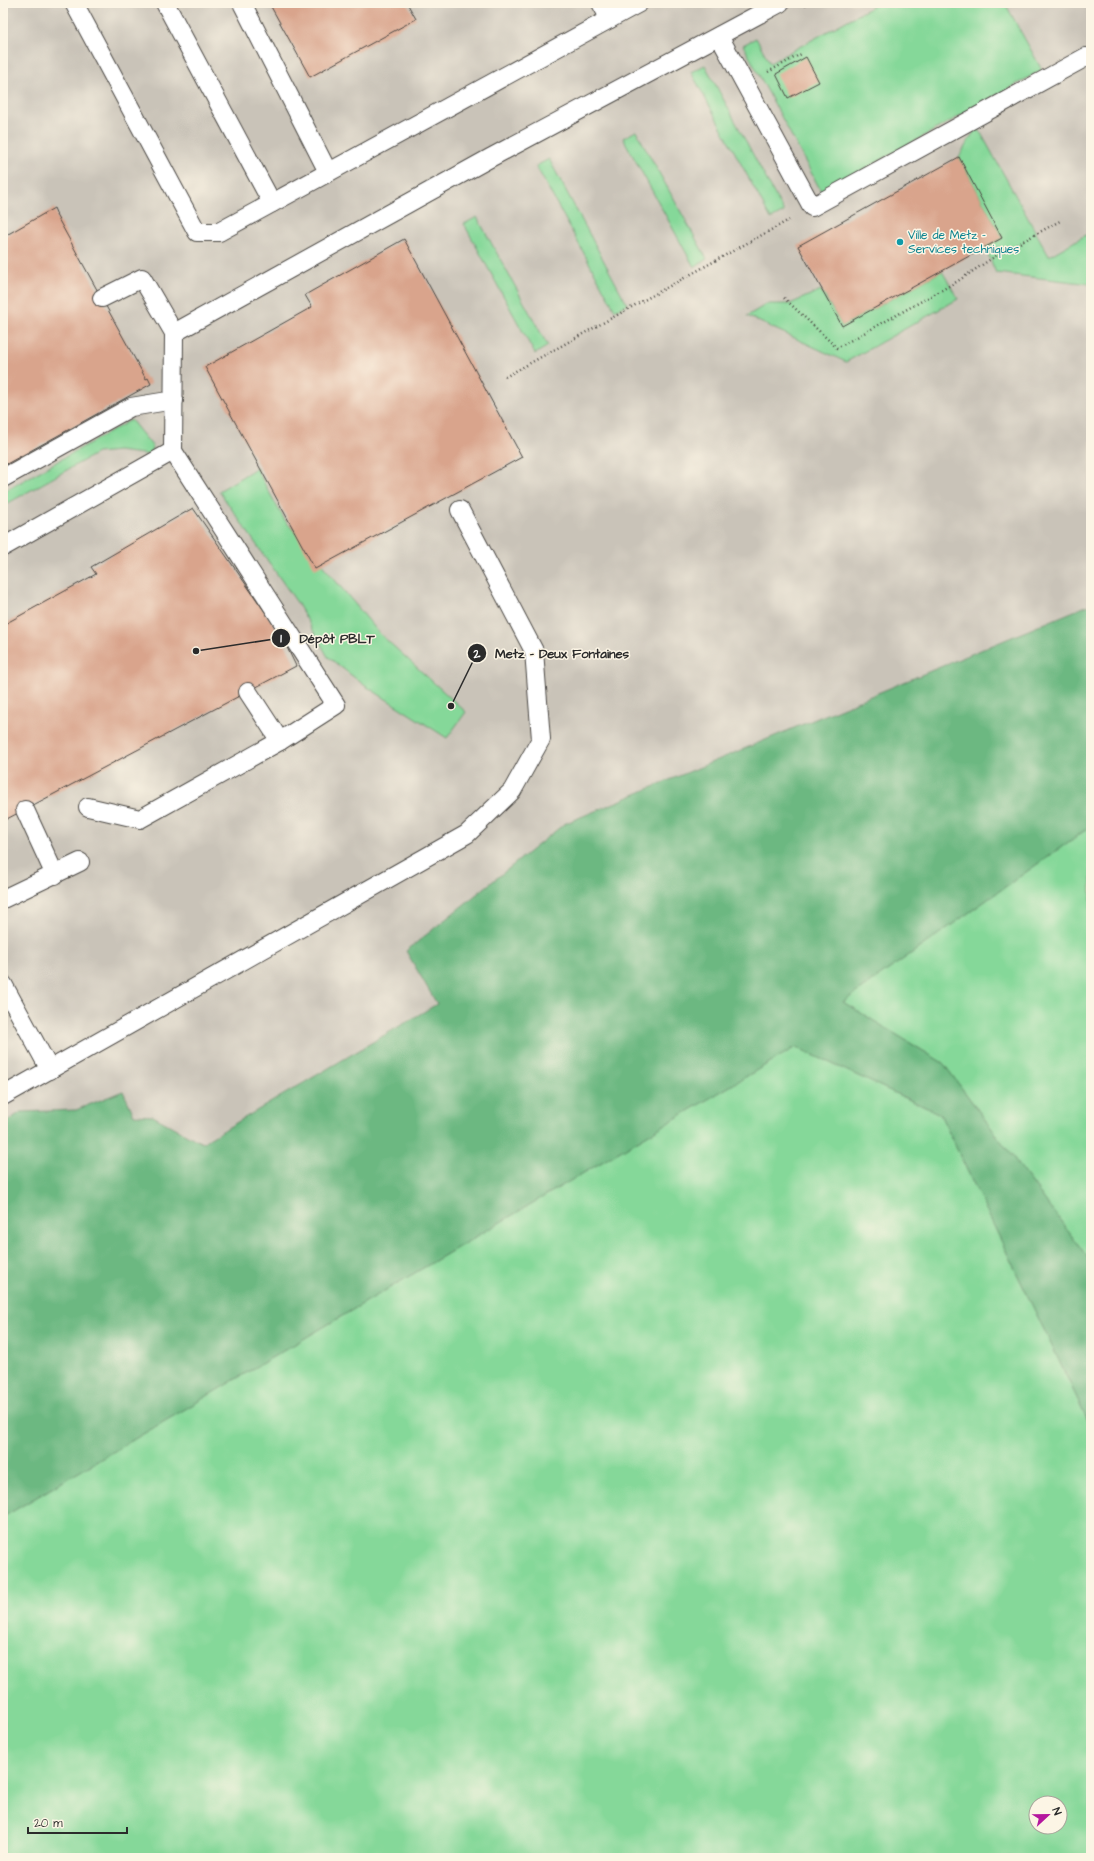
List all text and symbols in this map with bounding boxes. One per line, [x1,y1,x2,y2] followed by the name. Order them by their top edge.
[908,227,1019,258] place label: Ville de Metz - Services techniques
[895,237,905,247] marker: Ville de Metz - Services techniques
[271,626,382,651] callout: Dépôt PBLT
[280,630,282,647] text: 1
[299,630,375,649] text: Dépôt PBLT
[467,641,637,666] callout: Metz - Deux Fontaines
[495,645,629,663] text: Metz - Deux Fontaines
[473,646,481,663] text: 2
[1028,1795,1068,1835] north arrow
[1049,1805,1065,1818] text: N
[28,1809,127,1835] scale bar
[34,1815,63,1832] text: 20 m

